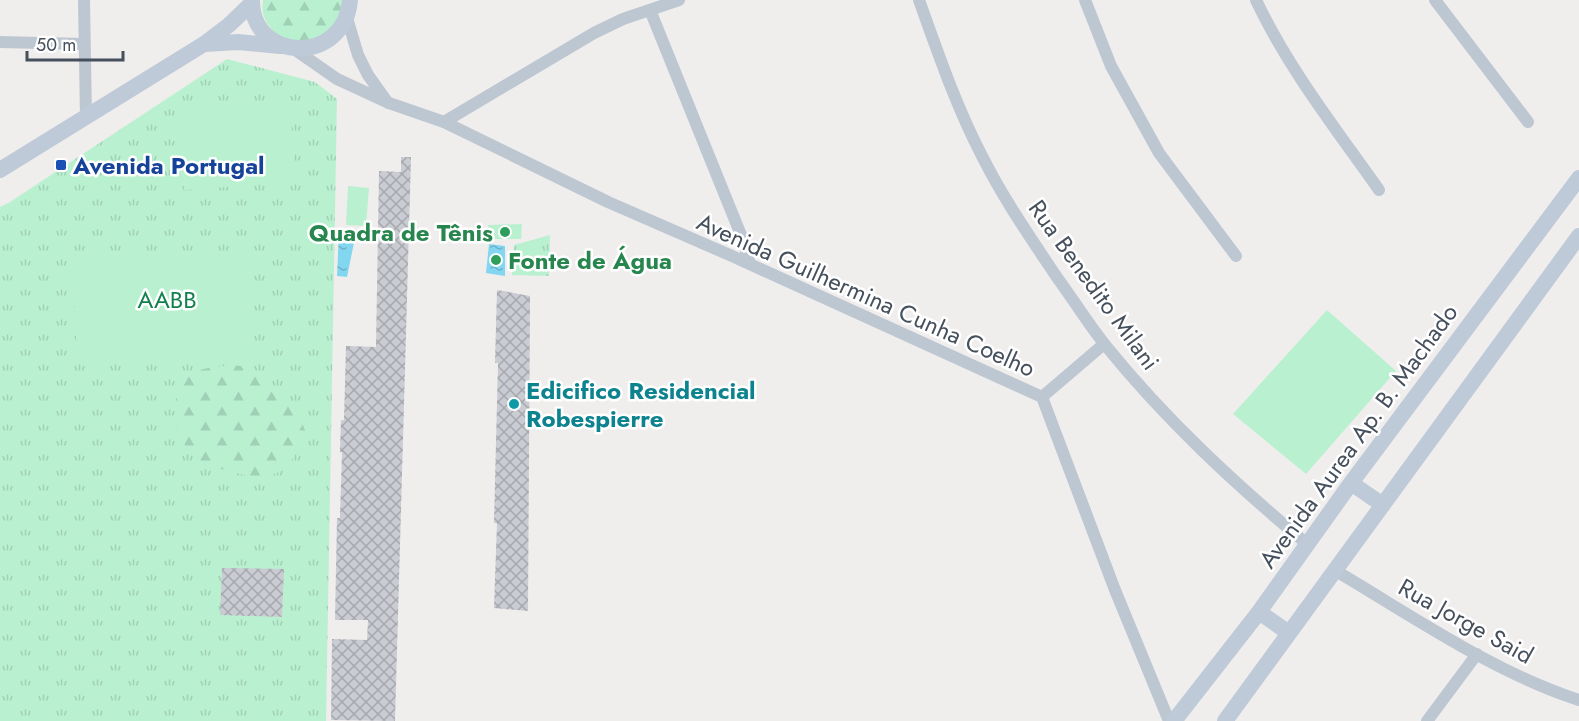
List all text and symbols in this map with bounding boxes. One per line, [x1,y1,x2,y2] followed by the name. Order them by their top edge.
[27,24,123,62] scale bar
[36,32,76,58] text: 50 m
[72,148,265,183] place label: Avenida Portugal
[54,158,68,172] marker: Avenida Portugal
[1020,193,1168,377] street label: Rua Benedito Milani
[691,204,1041,386] street label: Avenida Guilhermina Cunha Coelho
[309,215,493,250] place label: Quadra de Tênis
[498,225,512,239] marker: Quadra de Tênis
[508,243,672,278] place label: Fonte de Água
[489,253,503,267] marker: Fonte de Água
[137,282,197,317] park label: AABB
[1250,297,1466,575] street label: Avenida Aurea Ap. B. Machado
[526,373,756,436] place label: Edicifico Residencial Robespierre
[507,397,521,411] marker: Edicifico Residencial Robespierre
[1392,569,1540,673] street label: Rua Jorge Said

